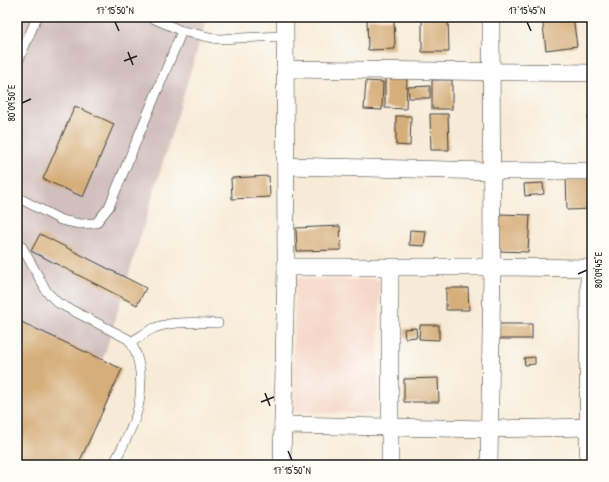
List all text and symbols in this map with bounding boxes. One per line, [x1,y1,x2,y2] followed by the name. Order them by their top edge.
[96,4,134,17] text: 17°15'50"N
[509,4,545,17] text: 17°15'45"N
[5,84,18,122] text: 80°09'50"E
[592,251,605,288] text: 80°09'45"E
[273,464,311,477] text: 17°15'50"N

